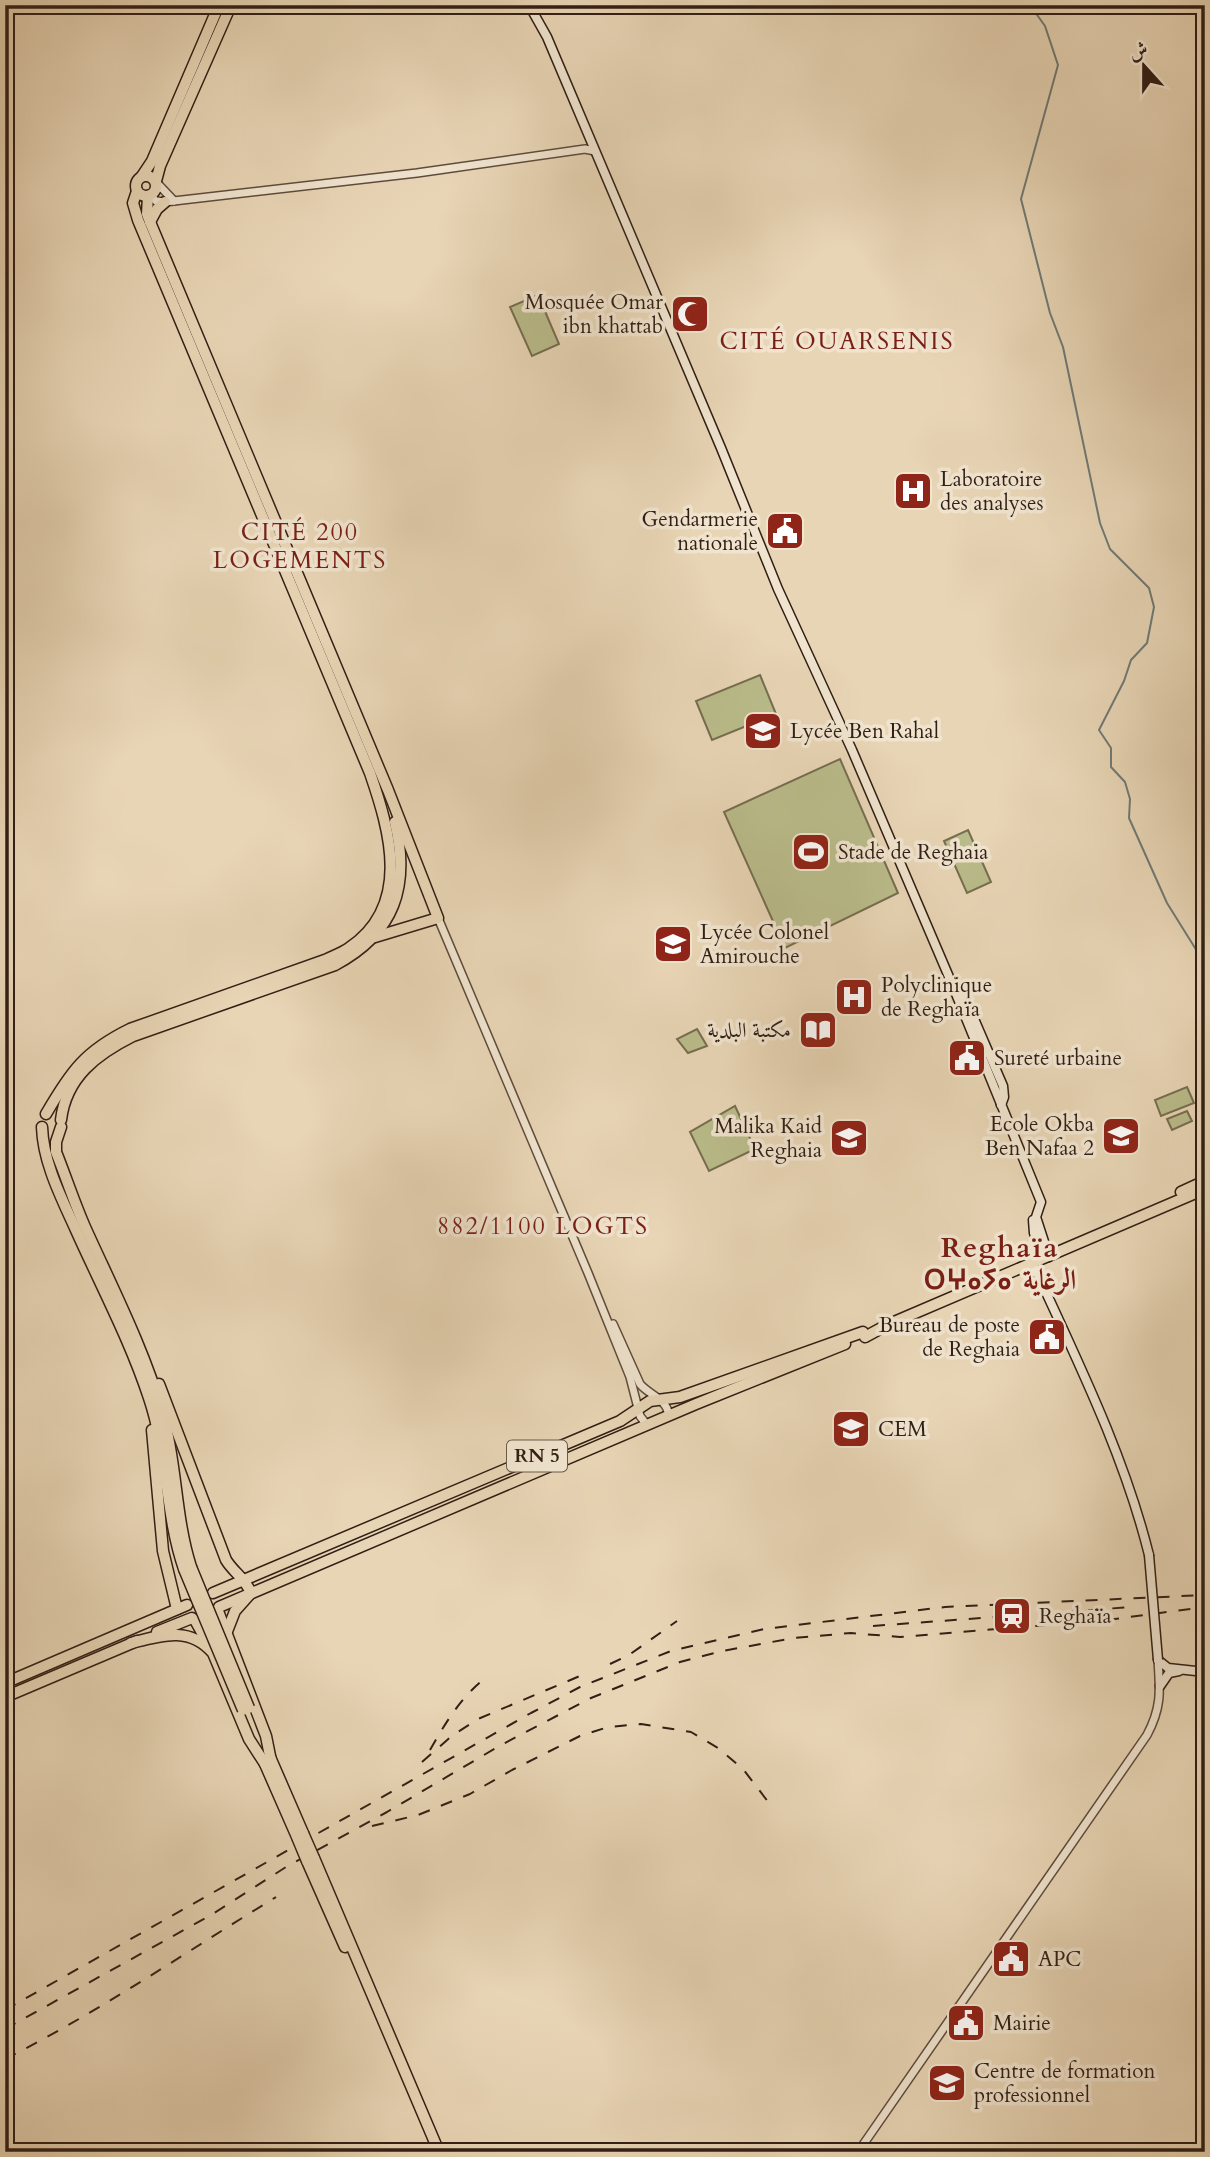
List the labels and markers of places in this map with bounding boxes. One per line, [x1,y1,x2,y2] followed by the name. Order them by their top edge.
[525,288,663,341] place label: Mosquée Omar ibn khattab
[669,293,711,335] mosque icon: Mosquée Omar ibn khattab
[940,465,1043,518] place label: Laboratoire des analyses
[892,470,934,512] hospital icon: Laboratoire des analyses
[642,505,758,558] place label: Gendarmerie nationale
[764,510,806,552] public building icon: Gendarmerie nationale
[742,710,784,752] school or university icon: Lycée Ben Rahal
[790,717,939,746] place label: Lycée Ben Rahal
[790,831,832,873] sports icon: Stade de Reghaia
[838,838,988,867] place label: Stade de Reghaia
[700,918,829,971] place label: Lycée Colonel Amirouche
[652,923,694,965] school or university icon: Lycée Colonel Amirouche
[881,971,992,1024] place label: Polyclinique de Reghaïa
[833,976,875,1018] hospital icon: Polyclinique de Reghaïa
[797,1009,839,1051] library icon: مكتبة البلدية
[707,1016,791,1045] place label: مكتبة البلدية
[946,1037,988,1079] public building icon: Sureté urbaine
[994,1044,1122,1073] place label: Sureté urbaine
[985,1110,1094,1163] place label: Ecole Okba Ben Nafaa 2
[714,1112,822,1165] place label: Malika Kaid Reghaia
[1100,1115,1142,1157] school or university icon: Ecole Okba Ben Nafaa 2
[828,1117,870,1159] school or university icon: Malika Kaid Reghaia
[879,1311,1020,1364] place label: Bureau de poste de Reghaia
[1026,1316,1068,1358] public building icon: Bureau de poste de Reghaia
[830,1408,872,1450] school or university icon: CEM
[878,1415,927,1444] place label: CEM
[991,1595,1033,1637] station icon: Reghaïa
[1039,1602,1112,1631] place label: Reghaïa
[990,1938,1032,1980] public building icon: APC
[1038,1945,1081,1974] place label: APC
[945,2002,987,2044] public building icon: Mairie
[993,2009,1051,2038] place label: Mairie
[974,2057,1155,2110] place label: Centre de formation professionnel
[926,2062,968,2104] school or university icon: Centre de formation professionnel

